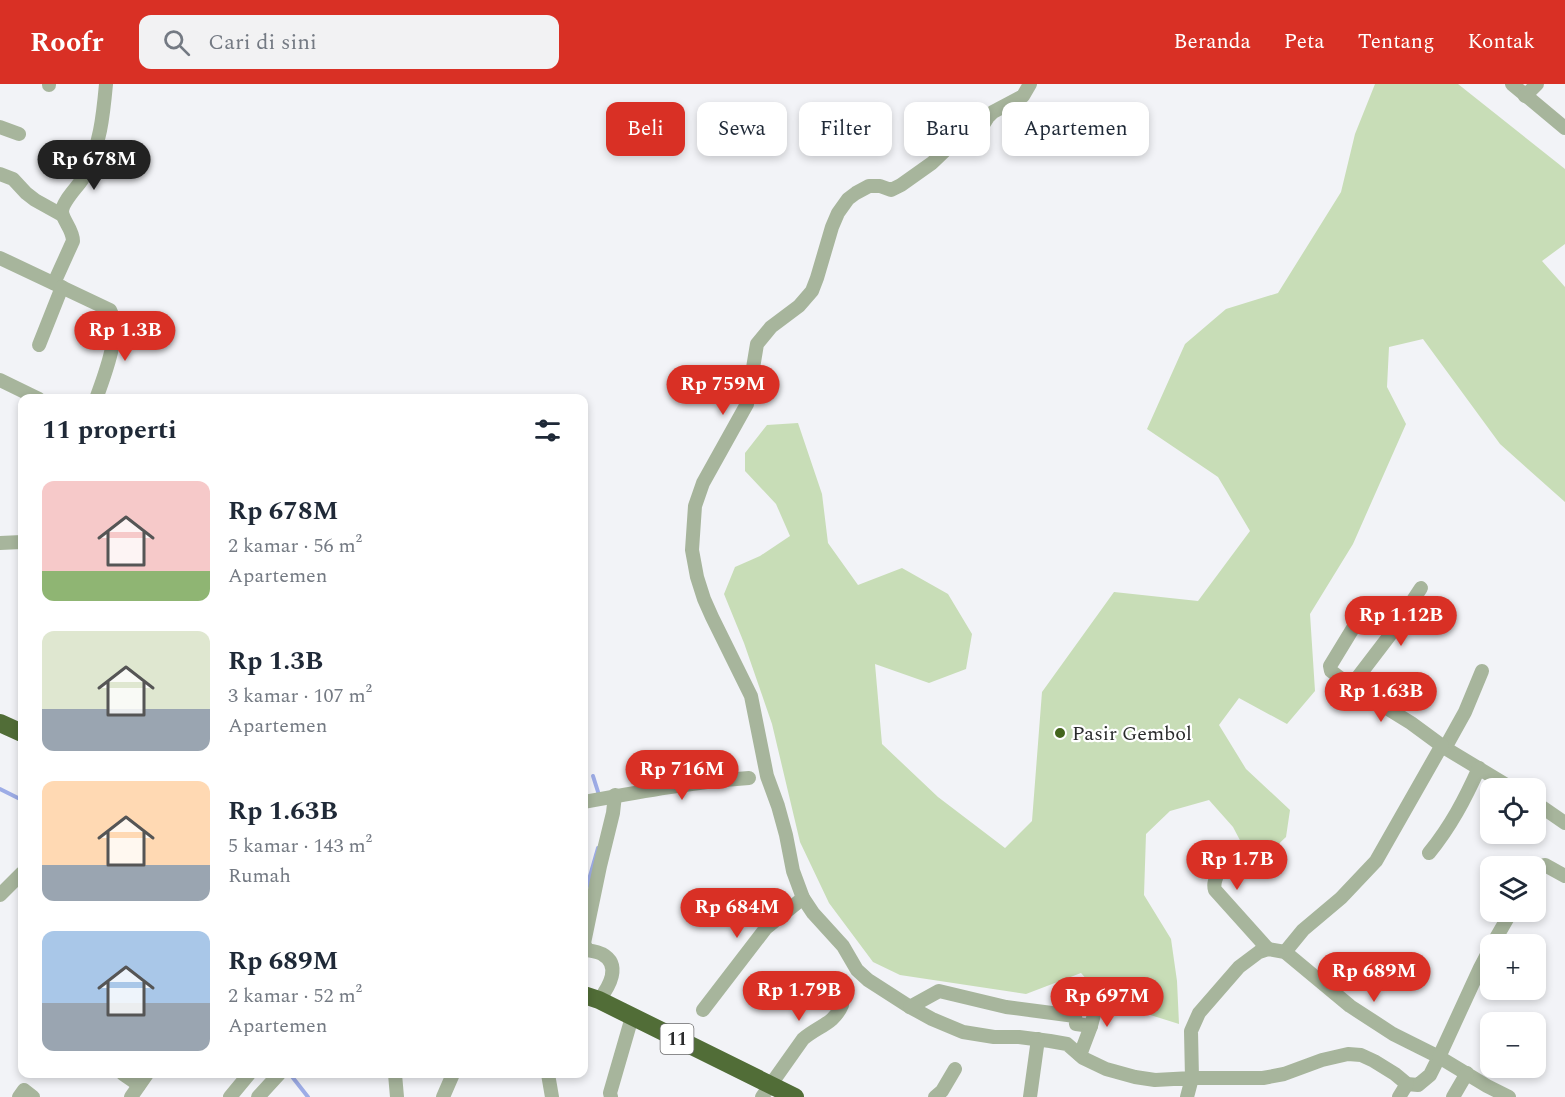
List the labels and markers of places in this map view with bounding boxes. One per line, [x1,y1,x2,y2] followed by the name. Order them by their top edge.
[39,140,149,191] pin: Rp 678M
[70,311,180,362] pin: Rp 1.3B
[668,365,778,416] pin: Rp 759M
[1339,596,1463,647] pin: Rp 1.12B
[1319,672,1443,723] pin: Rp 1.63B
[1072,719,1192,749] place label: Pasir Gembol
[1053,726,1067,740] marker: Pasir Gembol
[627,750,737,801] pin: Rp 716M
[1182,840,1292,891] pin: Rp 1.7B
[682,888,792,939] pin: Rp 684M
[1319,952,1429,1003] pin: Rp 689M
[737,971,861,1022] pin: Rp 1.79B
[1052,977,1162,1028] pin: Rp 697M

